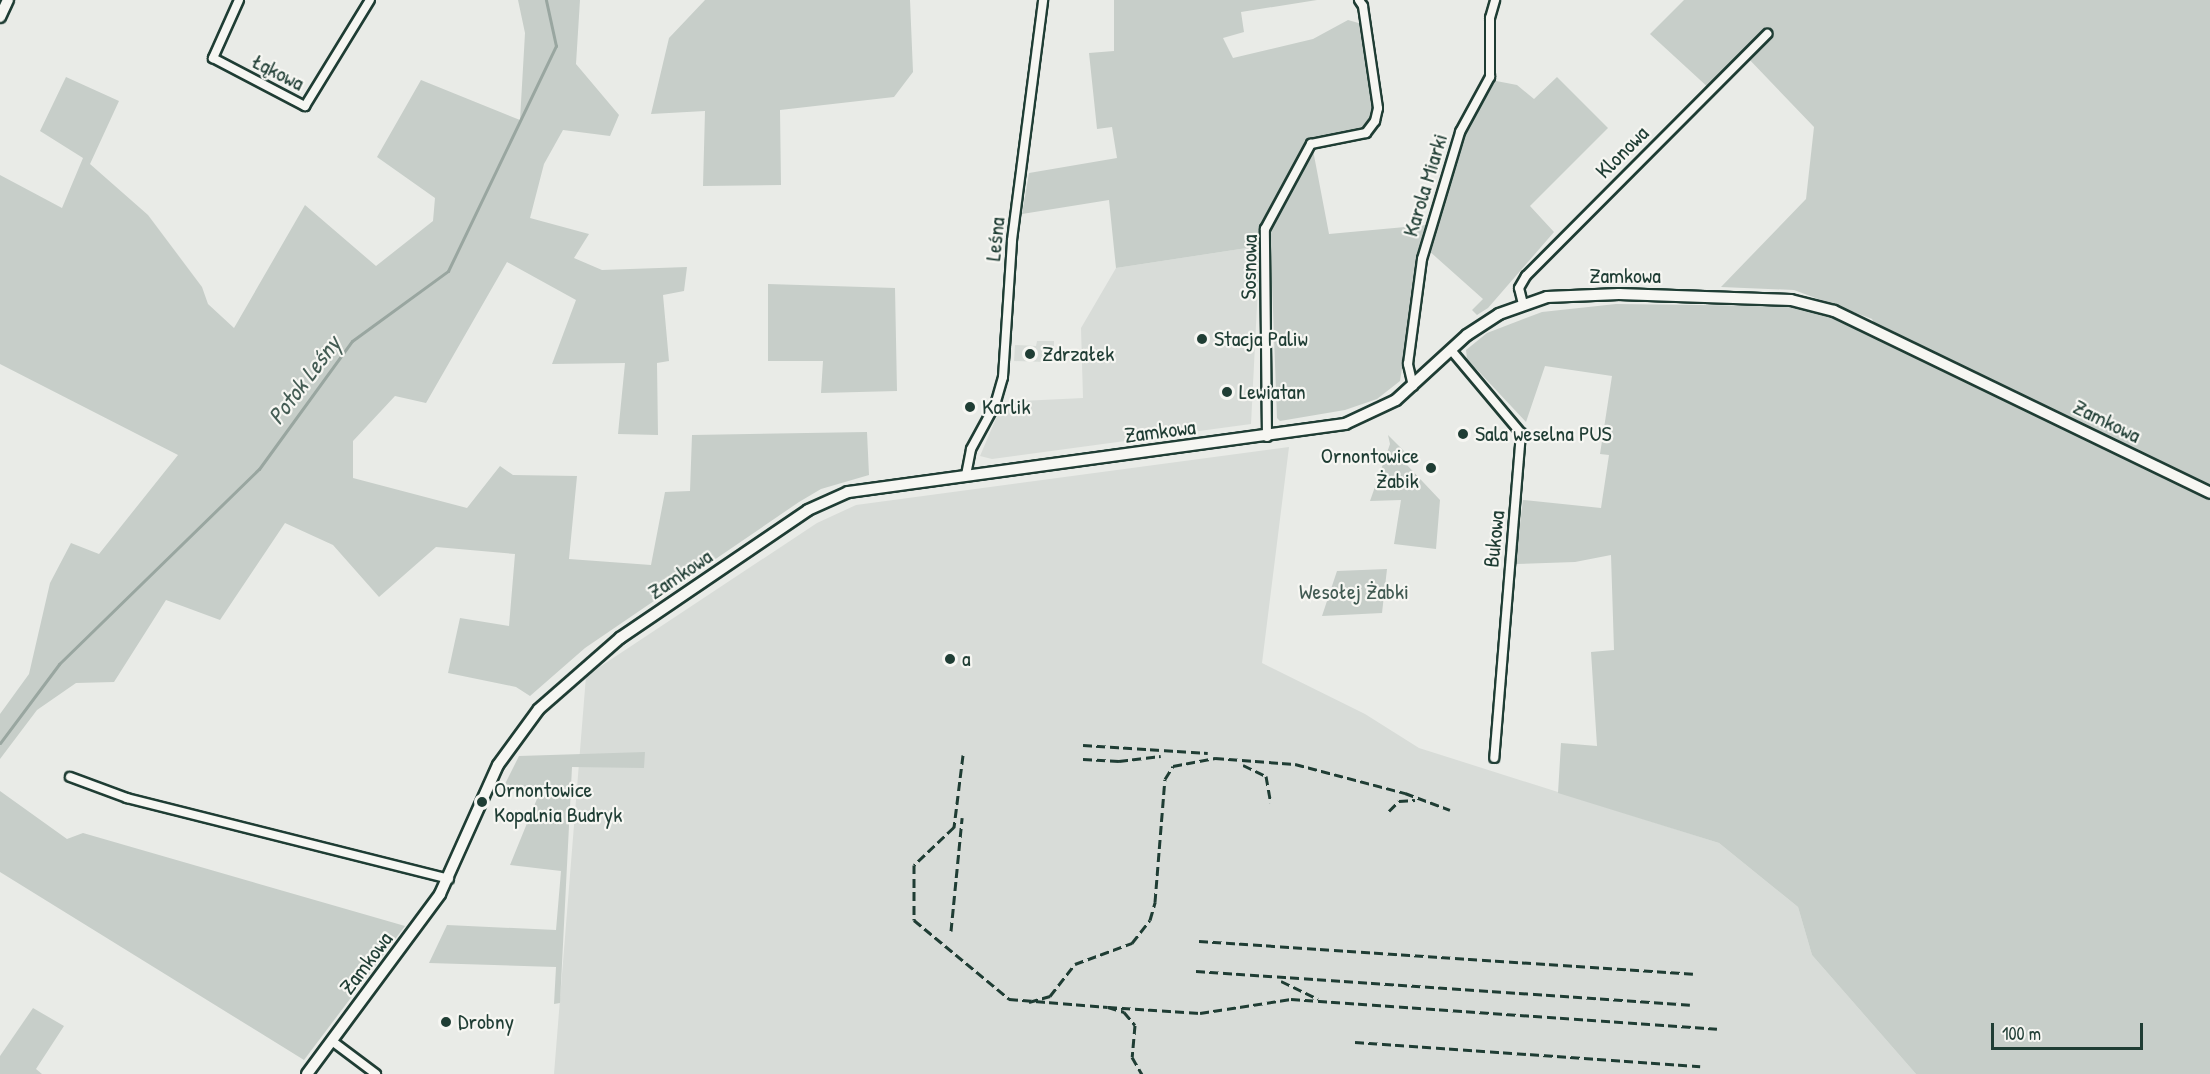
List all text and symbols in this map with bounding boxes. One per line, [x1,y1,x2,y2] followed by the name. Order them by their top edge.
[247,48,309,96] street label: Łąkowa
[1590,120,1654,184] street label: Klonowa
[1397,130,1453,240] street label: Karola Miarki
[980,216,1010,262] street label: Leśna
[1235,234,1263,300] street label: Sosnowa
[1589,263,1661,289] street label: Zamkowa
[1214,326,1308,352] place label: Stacja Paliw
[261,330,347,430] water label: Potok Leśny
[1195,332,1209,346] marker: Stacja Paliw
[1042,341,1114,367] place label: Zdrzałek
[1023,347,1037,361] marker: Zdrzałek
[1239,379,1306,405] place label: Lewiatan
[1220,385,1234,399] marker: Lewiatan
[2069,393,2145,449] street label: Zamkowa
[982,394,1031,420] place label: Karlik
[963,400,977,414] marker: Karlik
[1123,414,1197,448] street label: Zamkowa
[1475,421,1612,447] place label: Sala weselna PUS
[1456,427,1470,441] marker: Sala weselna PUS
[1321,442,1419,494] place label: Ornontowice Żabik
[1424,461,1438,475] marker: Ornontowice Żabik
[1478,509,1510,569] street label: Bukowa
[643,543,717,605] street label: Zamkowa
[1299,579,1409,605] park label: Wesołej Żabki
[962,646,971,672] place label: a
[943,652,957,666] marker: a
[494,776,622,828] place label: Ornontowice Kopalnia Budryk
[475,795,489,809] marker: Ornontowice Kopalnia Budryk
[334,926,398,1000] street label: Zamkowa
[458,1009,514,1035] place label: Drobny
[1994,1011,2146,1049] scale bar
[439,1015,453,1029] marker: Drobny
[2002,1021,2041,1046] text: 100 m

